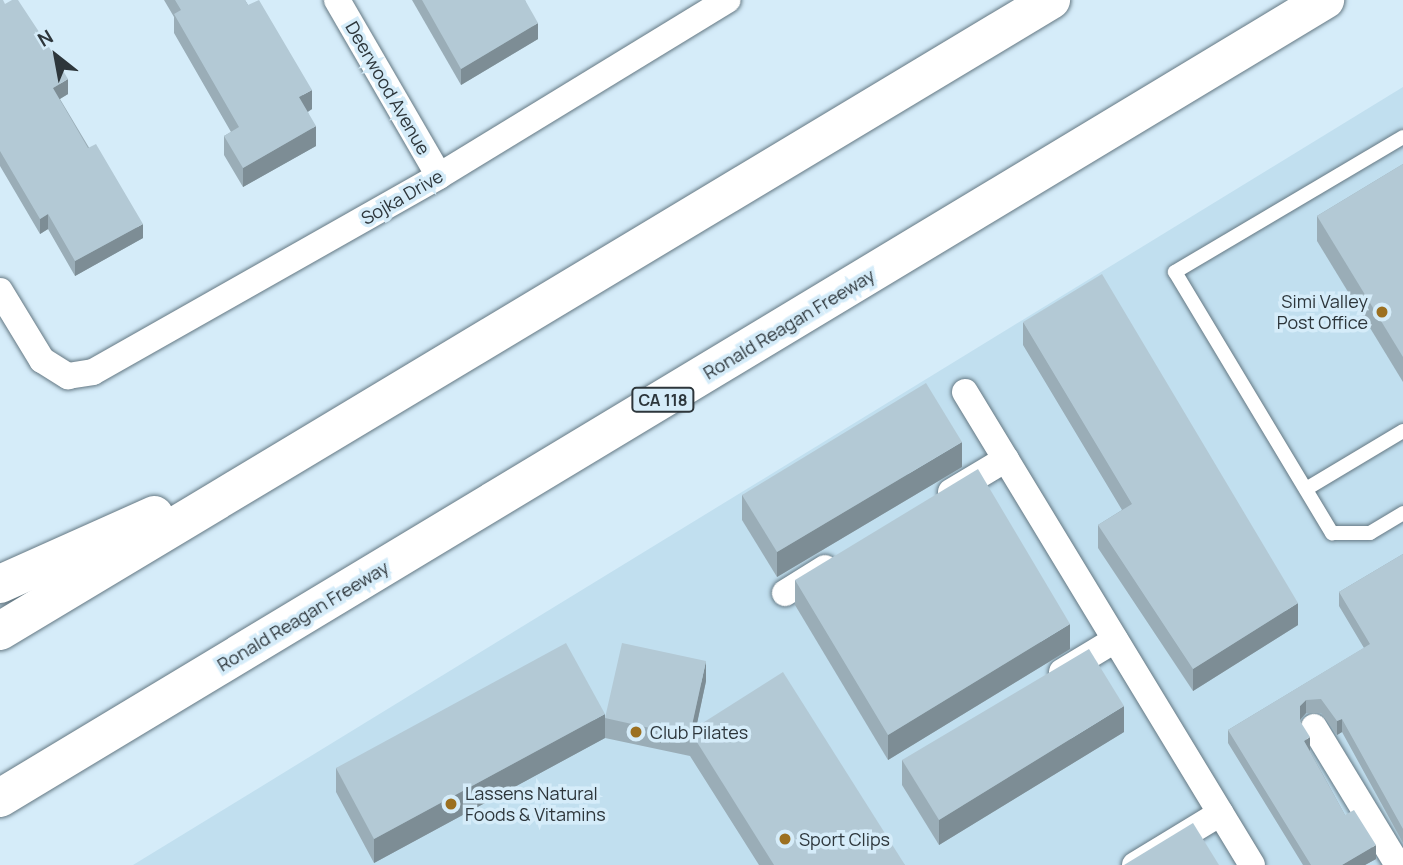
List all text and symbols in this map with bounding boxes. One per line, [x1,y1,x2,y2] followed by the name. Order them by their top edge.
[341,18,435,158] street label: Deerwood Avenue
[21,21,91,91] north arrow
[33,23,58,53] text: N
[357,165,447,229] street label: Sojka Drive
[699,264,879,384] street label: Ronald Reagan Freeway
[1277,291,1368,334] place label: Simi Valley Post Office
[1374,304,1390,320] marker: Simi Valley Post Office
[630,388,696,412] road number: CA 118
[213,556,393,676] street label: Ronald Reagan Freeway
[650,721,748,743] place label: Club Pilates
[628,724,644,740] marker: Club Pilates
[465,783,606,826] place label: Lassens Natural Foods & Vitamins
[443,796,459,812] marker: Lassens Natural Foods & Vitamins
[799,828,890,850] place label: Sport Clips
[777,831,793,847] marker: Sport Clips

